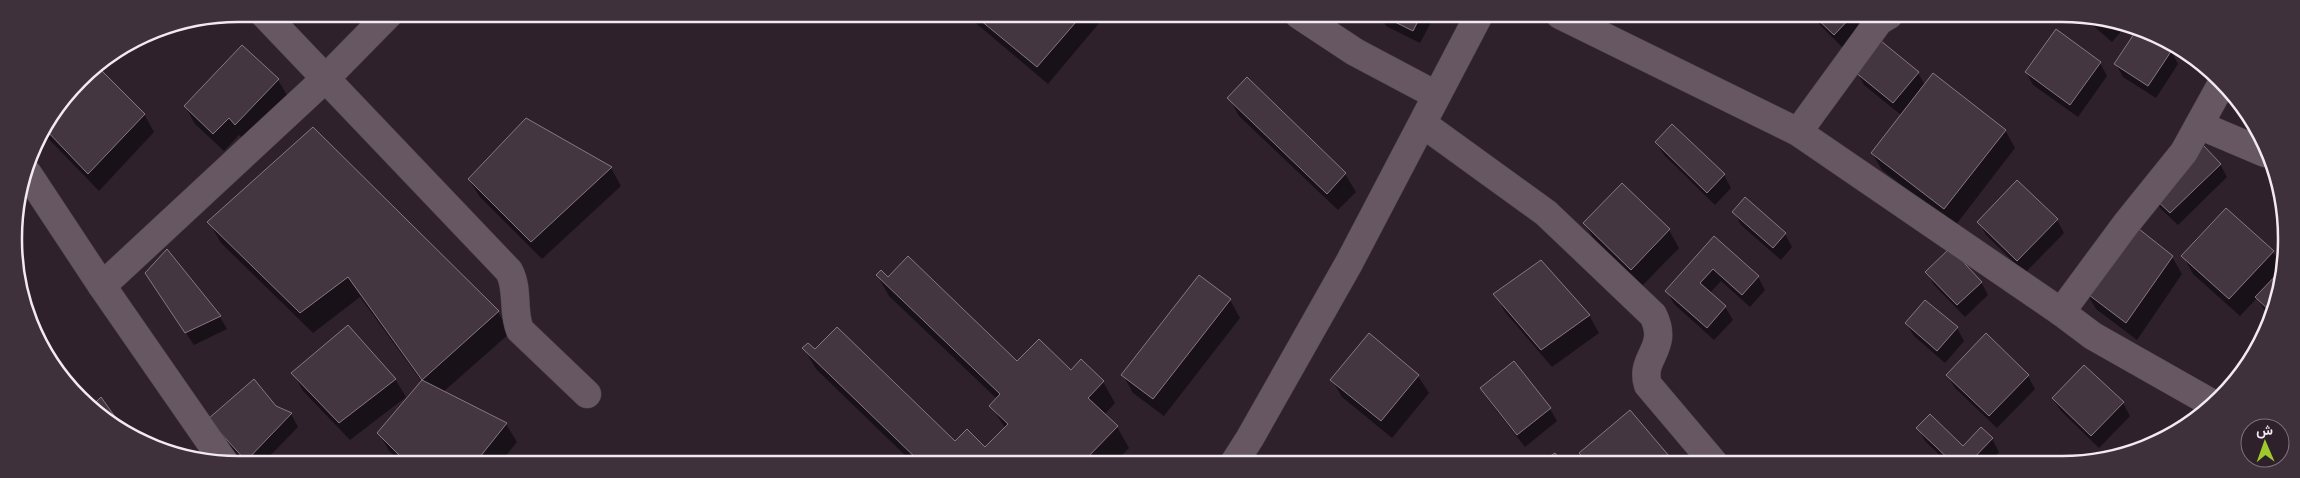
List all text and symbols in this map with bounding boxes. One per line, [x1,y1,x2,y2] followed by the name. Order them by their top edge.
[2240,418,2290,468] north arrow
[2256,421,2273,439] text: ش

